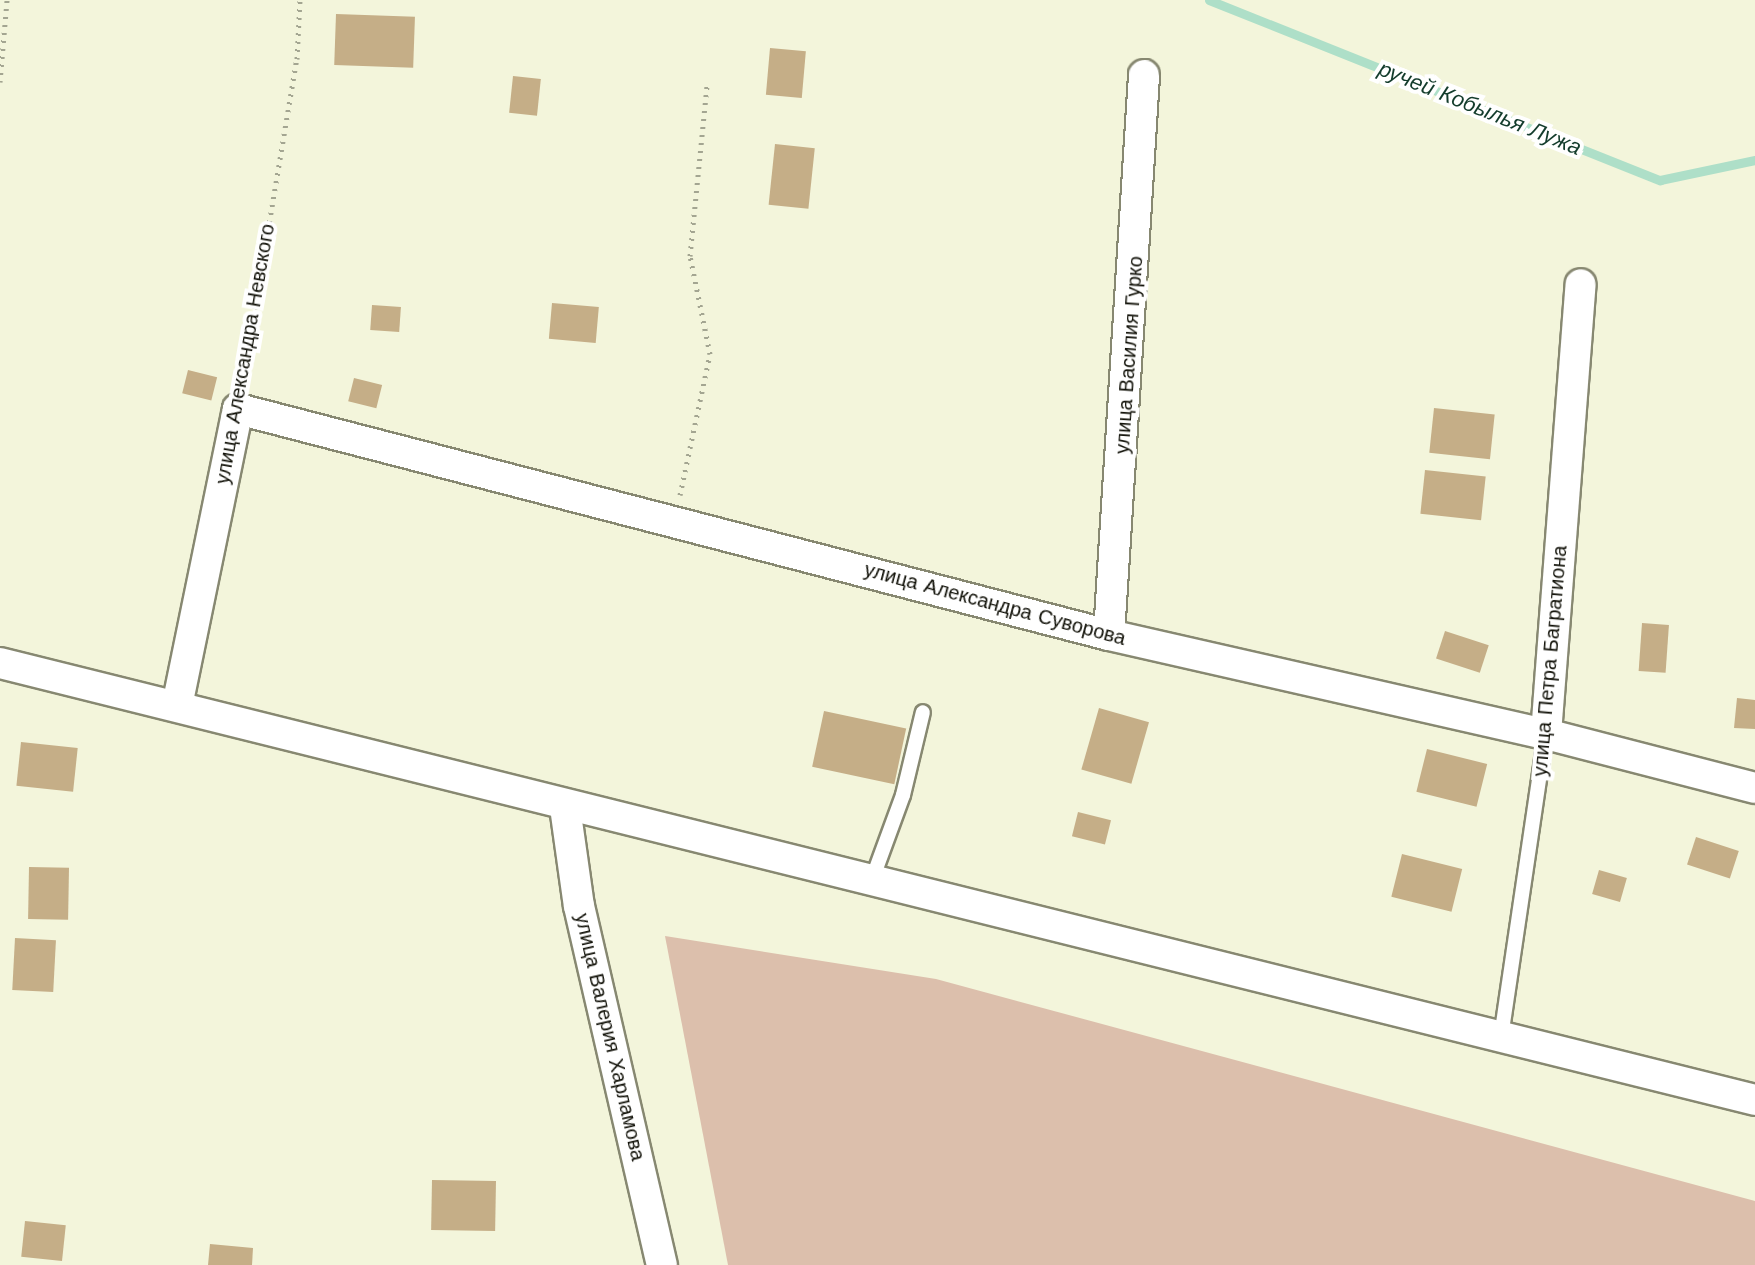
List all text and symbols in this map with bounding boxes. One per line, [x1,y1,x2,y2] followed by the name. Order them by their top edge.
[1375,55,1585,161] water label: ручей Кобылья Лужа
[210,222,280,486] street label: улица Александра Невского
[1110,255,1148,455] street label: улица Василия Гурко
[1528,544,1572,778] street label: улица Петра Багратиона
[862,558,1128,650] street label: улица Александра Суворова
[570,911,650,1163] street label: улица Валерия Харламова

